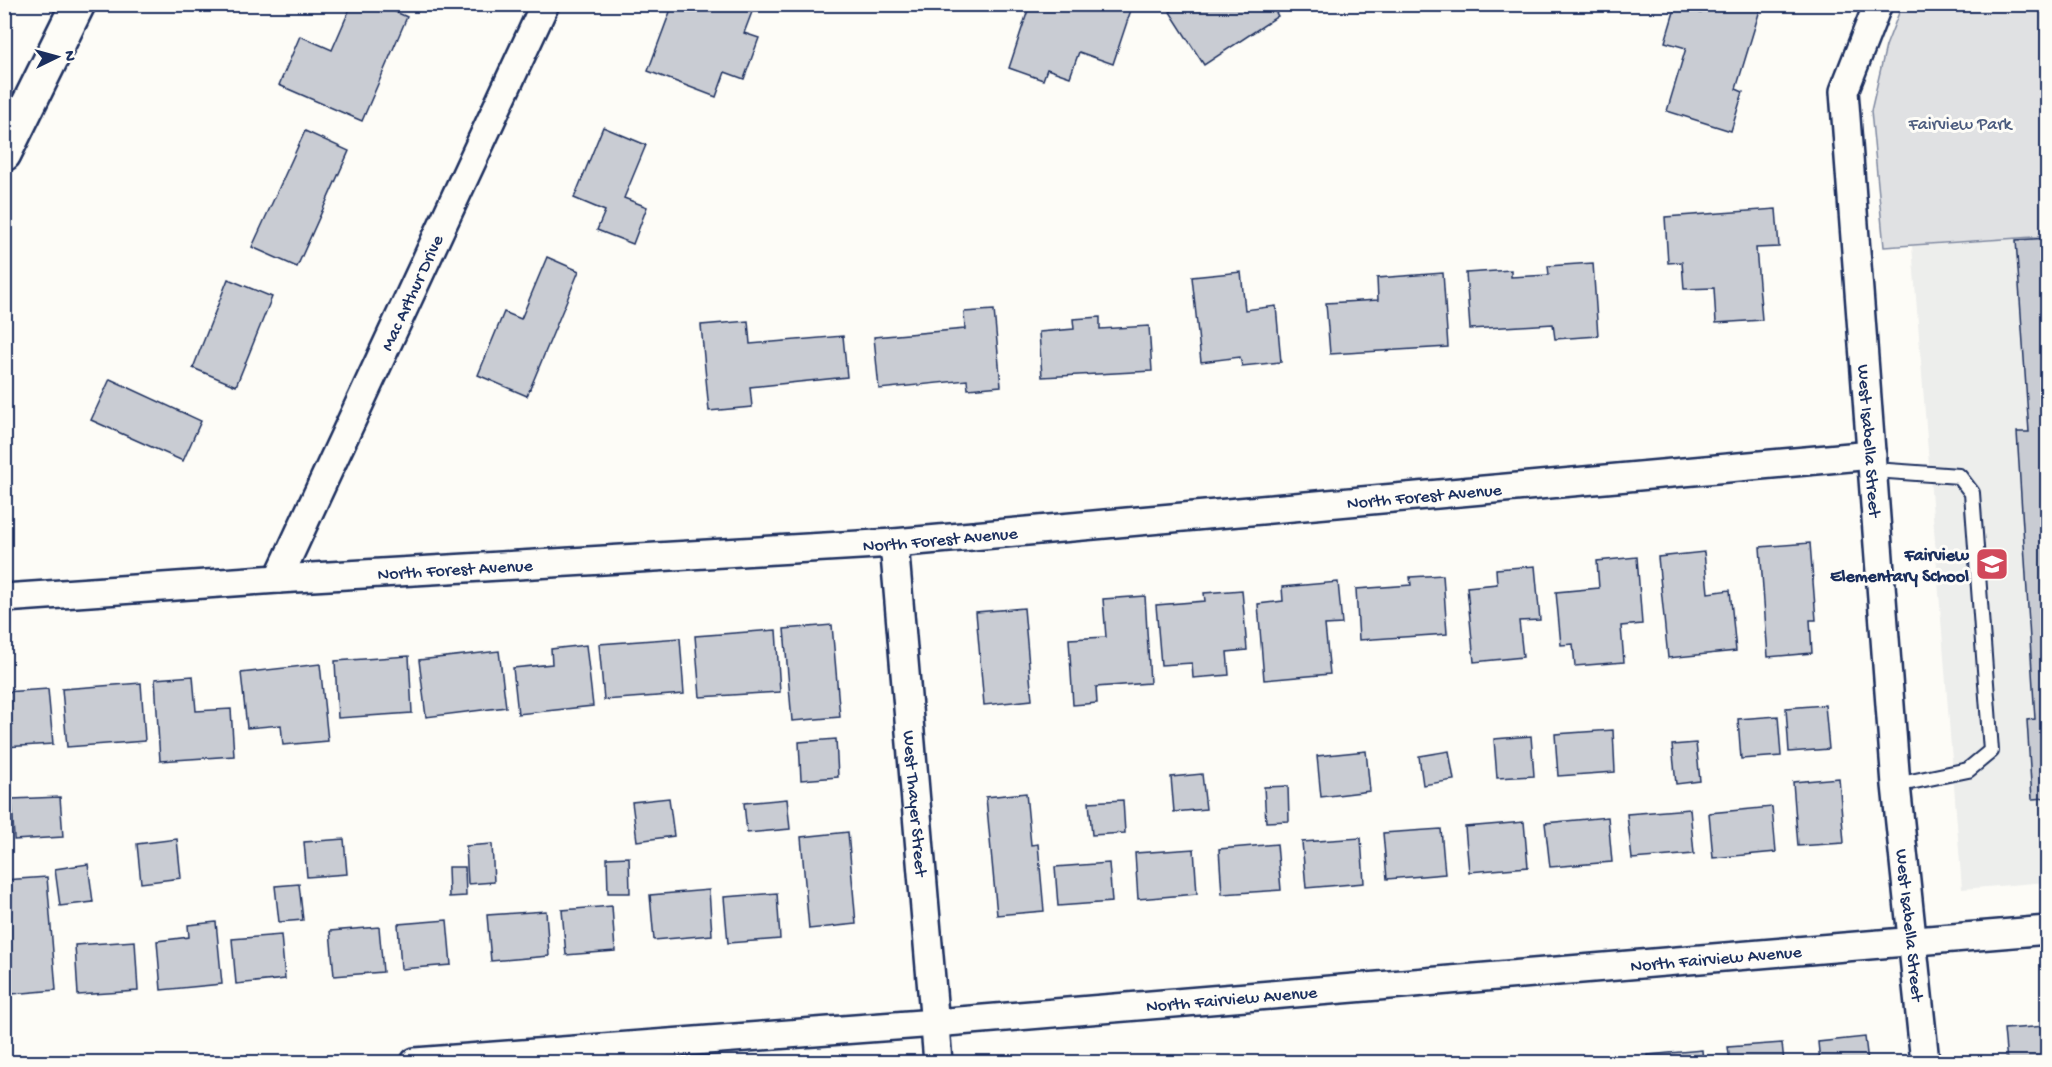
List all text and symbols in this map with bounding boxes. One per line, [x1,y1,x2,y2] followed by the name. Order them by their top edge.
[27,27,87,87] north arrow
[59,50,78,63] text: N
[1907,115,2014,136] park label: Fairview Park
[377,232,450,355] street label: Mac Arthur Drive
[1852,364,1884,519] street label: West Isabella Street
[1346,480,1503,515] street label: North Forest Avenue
[862,524,1019,558] street label: North Forest Avenue
[1830,546,1970,588] place label: Fairview Elementary School
[1974,546,2010,582] school or university icon: Fairview Elementary School
[377,556,534,586] street label: North Forest Avenue
[897,729,930,879] street label: West Thayer Street
[1890,848,1927,1004] street label: West Isabella Street
[1630,943,1803,978] street label: North Fairview Avenue
[1145,983,1319,1018] street label: North Fairview Avenue

